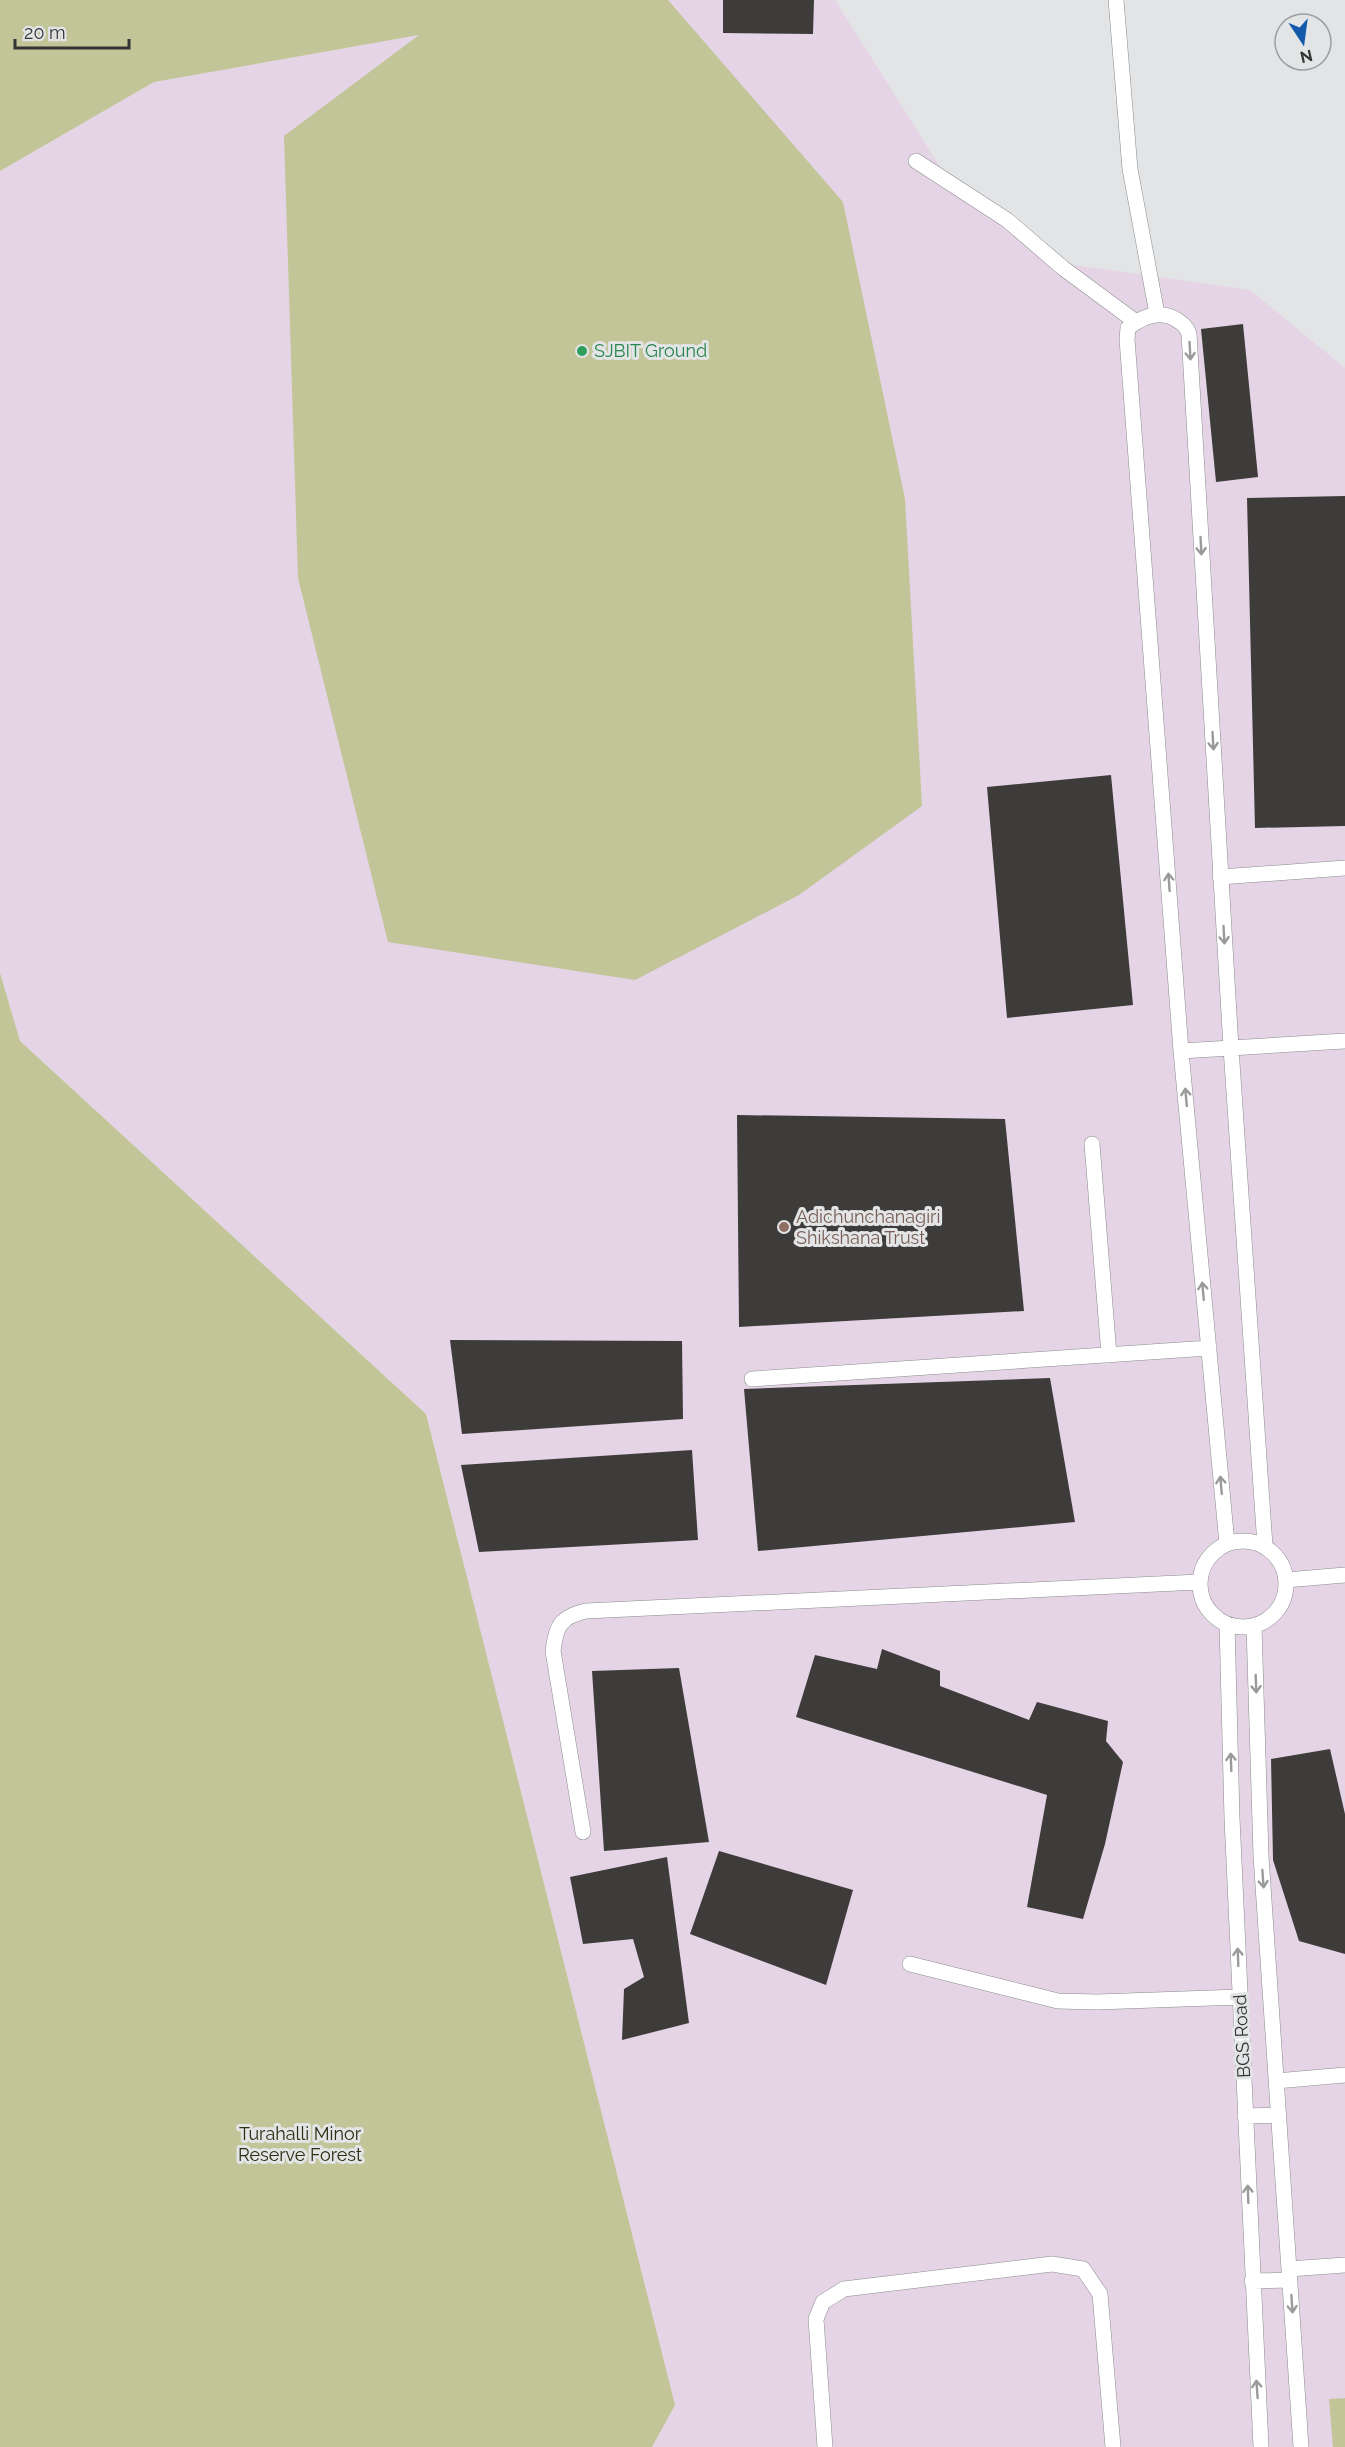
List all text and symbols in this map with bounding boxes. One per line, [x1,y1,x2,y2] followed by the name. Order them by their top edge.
[15,12,129,50] scale bar
[1273,12,1333,72] north arrow
[24,22,66,43] text: 20 m
[1298,45,1314,67] text: N
[594,340,707,361] place label: SJBIT Ground
[1185,341,1196,361] one-way arrow
[575,344,589,358] marker: SJBIT Ground
[1196,535,1207,555] one-way arrow
[1207,730,1218,750] one-way arrow
[1163,872,1174,892] one-way arrow
[1219,925,1230,945] one-way arrow
[1180,1087,1191,1107] one-way arrow
[796,1206,940,1248] place label: Adichunchanagiri Shikshana Trust
[777,1220,791,1234] marker: Adichunchanagiri Shikshana Trust
[1198,1282,1209,1302] one-way arrow
[1215,1476,1226,1496] one-way arrow
[1250,1674,1262,1694] one-way arrow
[1225,1753,1236,1773] one-way arrow
[1257,1869,1268,1889] one-way arrow
[1233,1948,1244,1968] one-way arrow
[1229,1994,1254,2078] street label: BGS Road
[238,2123,362,2165] park label: Turahalli Minor Reserve Forest
[1243,2184,1254,2204] one-way arrow
[1286,2294,1297,2314] one-way arrow
[1251,2379,1262,2399] one-way arrow

